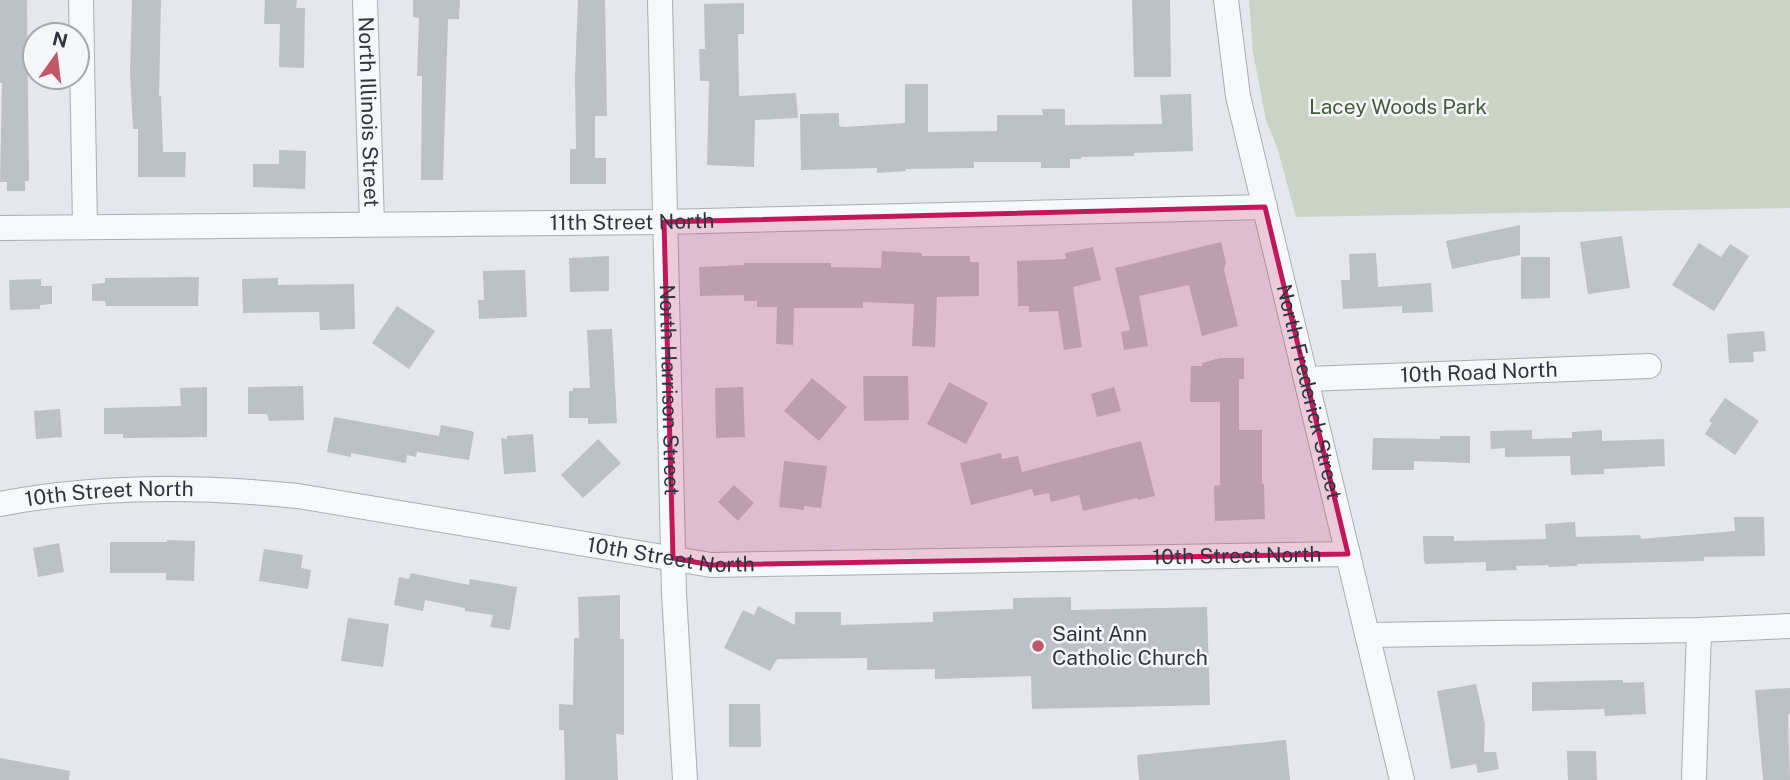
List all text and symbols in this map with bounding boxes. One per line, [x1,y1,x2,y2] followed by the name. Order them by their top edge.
[354,16,384,208] street label: North Illinois Street
[21,21,91,91] north arrow
[50,27,70,52] text: N
[1309,94,1487,119] park label: Lacey Woods Park
[549,208,715,235] street label: 11th Street North
[1272,282,1347,502] street label: North Frederick Street
[655,284,685,496] street label: North Harrison Street
[1400,356,1558,387] street label: 10th Road North
[23,476,194,511] street label: 10th Street North
[585,532,755,577] street label: 10th Street North
[1152,541,1322,569] street label: 10th Street North
[1052,621,1208,670] place label: Saint Ann Catholic Church
[1030,638,1046,654] marker: Saint Ann Catholic Church

